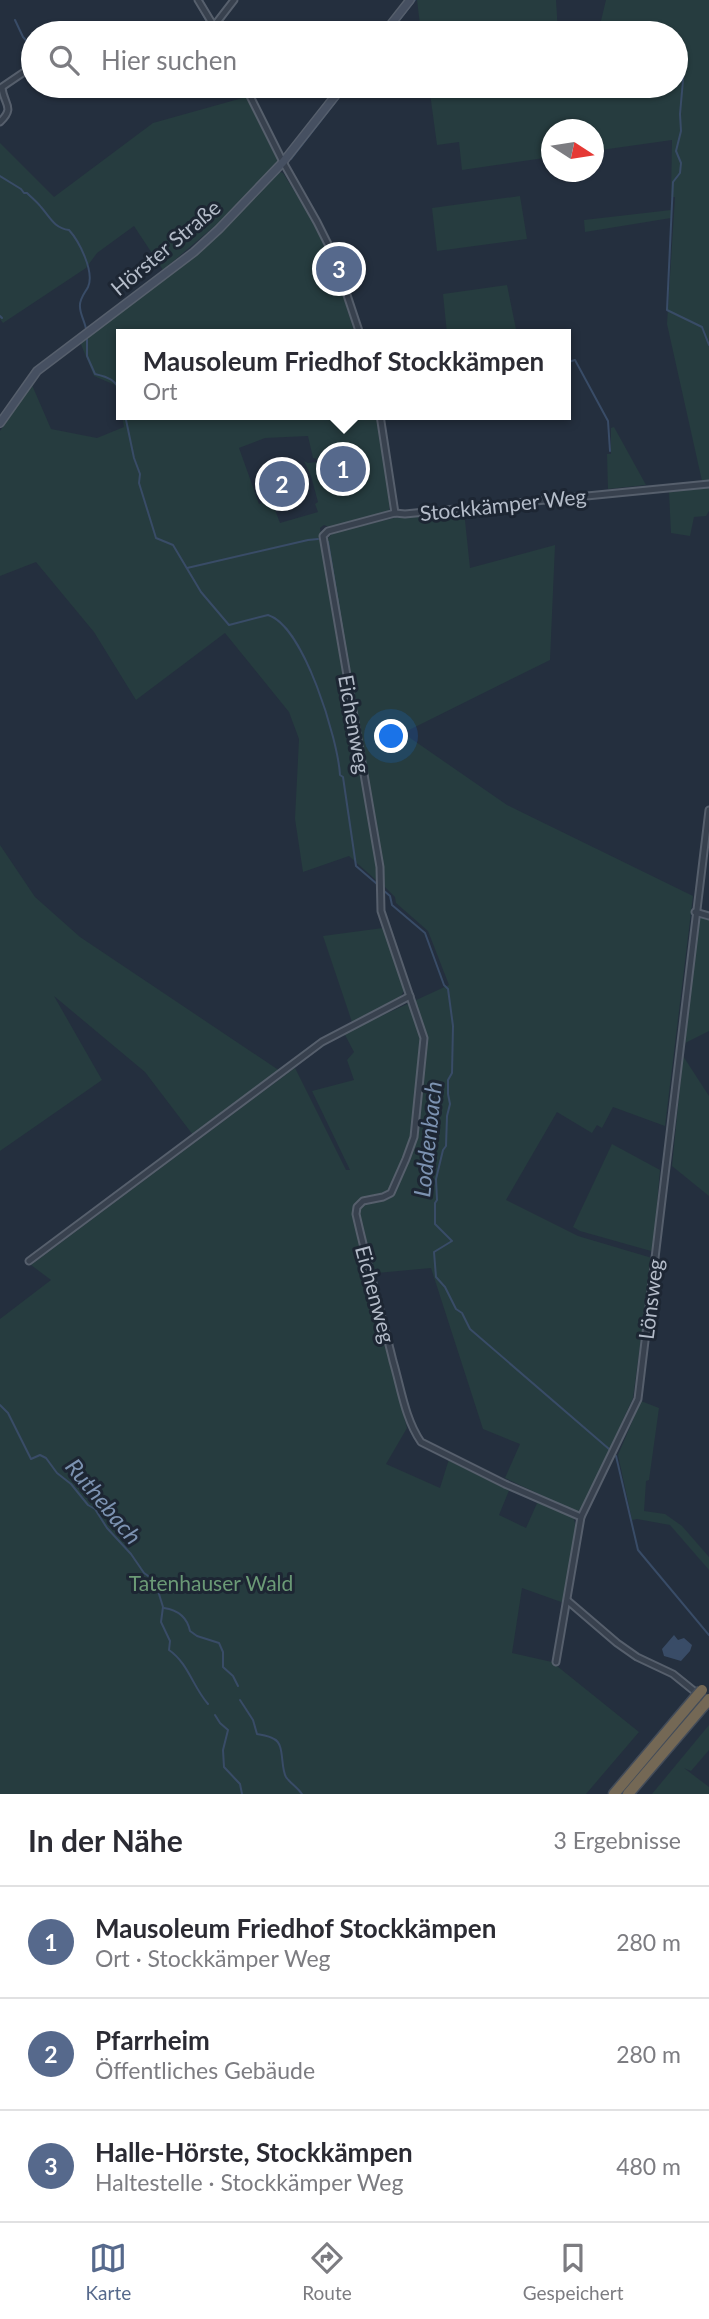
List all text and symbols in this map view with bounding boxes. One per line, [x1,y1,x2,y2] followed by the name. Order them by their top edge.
[21,21,688,98] search box
[45,41,83,79] icon: search
[101,44,237,76] text: Hier suchen
[541,119,604,182] north arrow
[105,194,225,300] street label: Hörster Straße
[316,243,362,295] pin: 3
[116,329,571,420] popup
[143,345,544,377] text: Mausoleum Friedhof Stockkämpen
[143,377,178,405] text: Ort
[320,443,366,495] pin: 1
[259,458,305,510] pin: 2
[419,483,587,525] street label: Stockkämper Weg
[334,673,376,775] street label: Eichenweg
[374,719,408,753] your location
[407,1080,447,1198] water label: Loddenbach
[351,1242,401,1346] street label: Eichenweg
[633,1257,667,1341] street label: Lönsweg
[60,1453,148,1549] water label: Ruthebach
[129,1570,293,1595] park label: Tatenhauser Wald
[28,1822,183,1858] text: In der Nähe
[553,1826,681,1854] text: 3 Ergebnisse
[95,1912,496,1944] text: Mausoleum Friedhof Stockkämpen
[44,1928,58,1956] text: 1
[616,1928,681,1956] text: 280 m
[95,1944,331,1972] text: Ort · Stockkämper Weg
[95,2024,210,2056] text: Pfarrheim
[44,2040,58,2068] text: 2
[616,2040,681,2068] text: 280 m
[95,2056,315,2084] text: Öffentliches Gebäude
[95,2136,413,2168] text: Halle-Hörste, Stockkämpen
[44,2152,58,2180] text: 3
[616,2152,681,2180] text: 480 m
[95,2168,403,2196] text: Haltestelle · Stockkämper Weg
[86,2239,131,2304] tab: Karte
[302,2239,352,2304] tab: Route
[523,2239,623,2304] tab: Gespeichert

